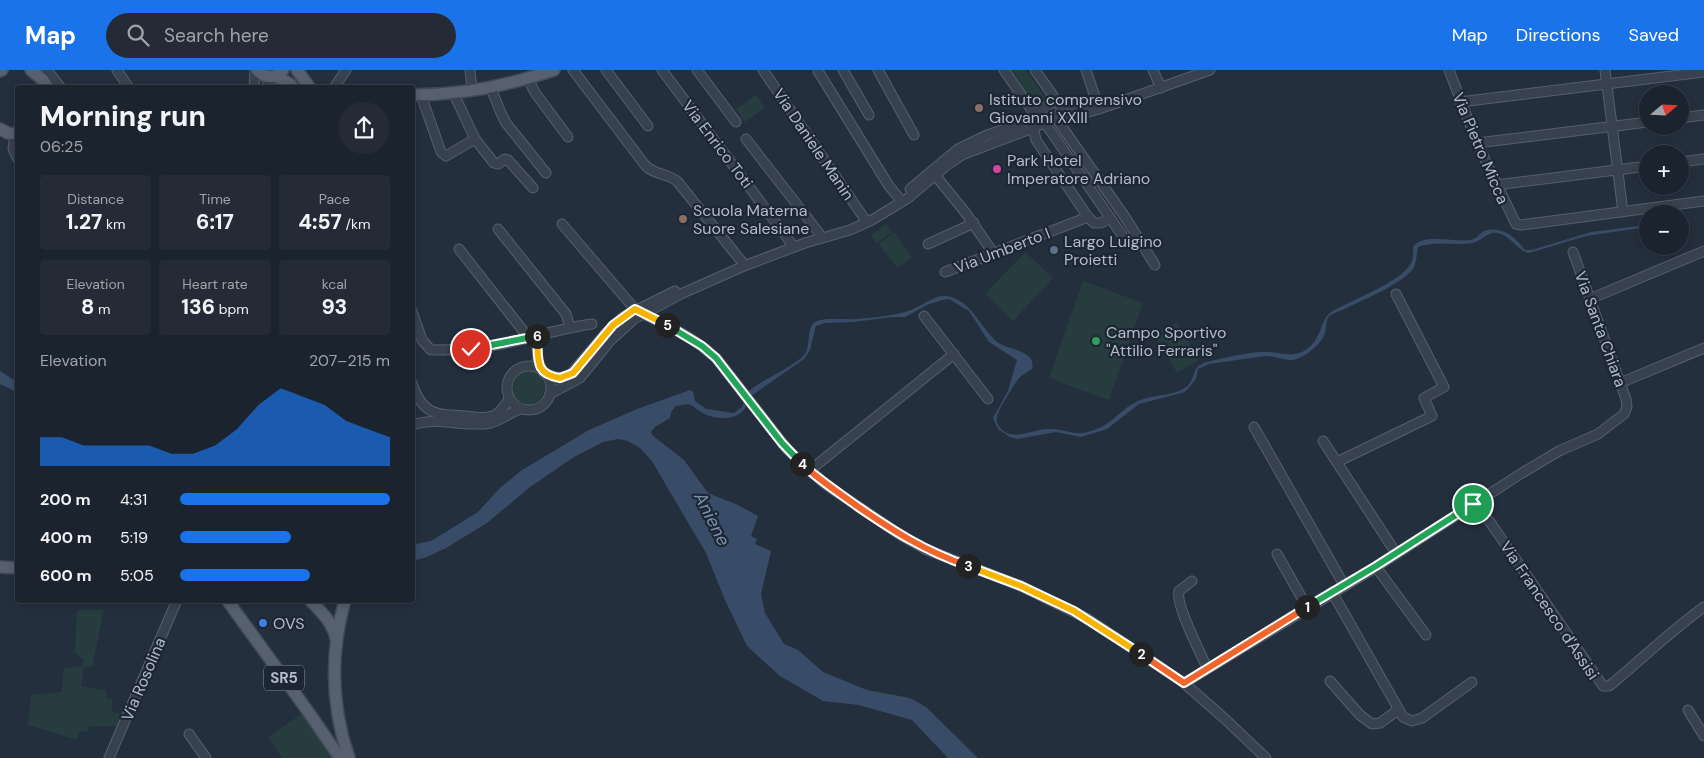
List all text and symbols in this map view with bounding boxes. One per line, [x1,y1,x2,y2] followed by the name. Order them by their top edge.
[106,13,456,58] search box
[25,20,76,51] text: Map
[124,21,152,49] icon: search
[164,23,269,48] text: Search here
[1452,23,1488,47] text: Map
[1516,23,1601,47] text: Directions
[1629,23,1679,47] text: Saved
[768,84,859,204] street label: Via Daniele Manin
[1639,85,1689,135] north arrow
[1639,85,1689,255] map controls
[989,89,1142,128] place label: Istituto comprensivo Giovanni XXIII
[1448,89,1514,207] street label: Via Pietro Micca
[678,96,758,193] street label: Via Enrico Toti
[40,98,206,135] text: Morning run
[338,102,390,154] button: share
[973,102,985,114] marker: Istituto comprensivo Giovanni XXIII
[40,136,83,157] text: 06:25
[1639,145,1689,195] button: +
[1007,150,1150,189] place label: Park Hotel Imperatore Adriano
[991,163,1003,175] marker: Park Hotel Imperatore Adriano
[67,190,124,208] text: Distance
[199,190,231,208] text: Time
[319,190,350,208] text: Pace
[693,200,809,239] place label: Scuola Materna Suore Salesiane
[1639,205,1689,255] button: −
[66,208,102,236] text: 1.27
[196,208,234,236] text: 6:17
[298,208,342,236] text: 4:57
[677,213,689,225] marker: Scuola Materna Suore Salesiane
[102,215,126,233] text: km
[342,215,370,233] text: /km
[951,223,1053,278] street label: Via Umberto I
[1064,231,1162,270] place label: Largo Luigino Proietti
[1048,244,1060,256] marker: Largo Luigino Proietti
[1570,268,1631,390] street label: Via Santa Chiara
[66,275,125,293] text: Elevation
[182,275,248,293] text: Heart rate
[322,275,347,293] text: kcal
[81,293,94,321] text: 8
[181,293,215,321] text: 136
[321,293,347,321] text: 93
[94,300,110,318] text: m
[215,300,249,318] text: bpm
[654,312,680,338] pin: 5
[663,316,672,334] text: 5
[1106,322,1227,361] place label: Campo Sportivo "Attilio Ferraris"
[524,324,550,348] pin: 6
[533,327,542,345] text: 6
[450,328,492,370] pin
[457,335,485,363] icon: check
[1090,335,1102,347] marker: Campo Sportivo "Attilio Ferraris"
[40,350,107,371] text: Elevation
[309,350,390,371] text: 207–215 m
[790,452,814,476] pin: 4
[798,455,807,473] text: 4
[1452,483,1494,525] pin
[688,487,736,550] water label: Aniene
[40,489,91,510] text: 200 m
[120,489,147,510] text: 4:31
[1459,490,1487,518] icon: arrive
[40,527,92,548] text: 400 m
[120,527,148,548] text: 5:19
[1495,537,1604,684] street label: Via Francesco d'Assisi
[956,554,980,578] pin: 3
[964,557,973,575] text: 3
[40,565,92,586] text: 600 m
[120,565,154,586] text: 5:05
[1294,594,1320,620] pin: 1
[1305,598,1310,616] text: 1
[273,613,304,634] place label: OVS
[257,617,269,629] marker: OVS
[116,634,170,724] street label: Via Rosolina
[1128,642,1154,666] pin: 2
[1137,645,1146,663] text: 2
[264,666,304,690] road number: SR5

